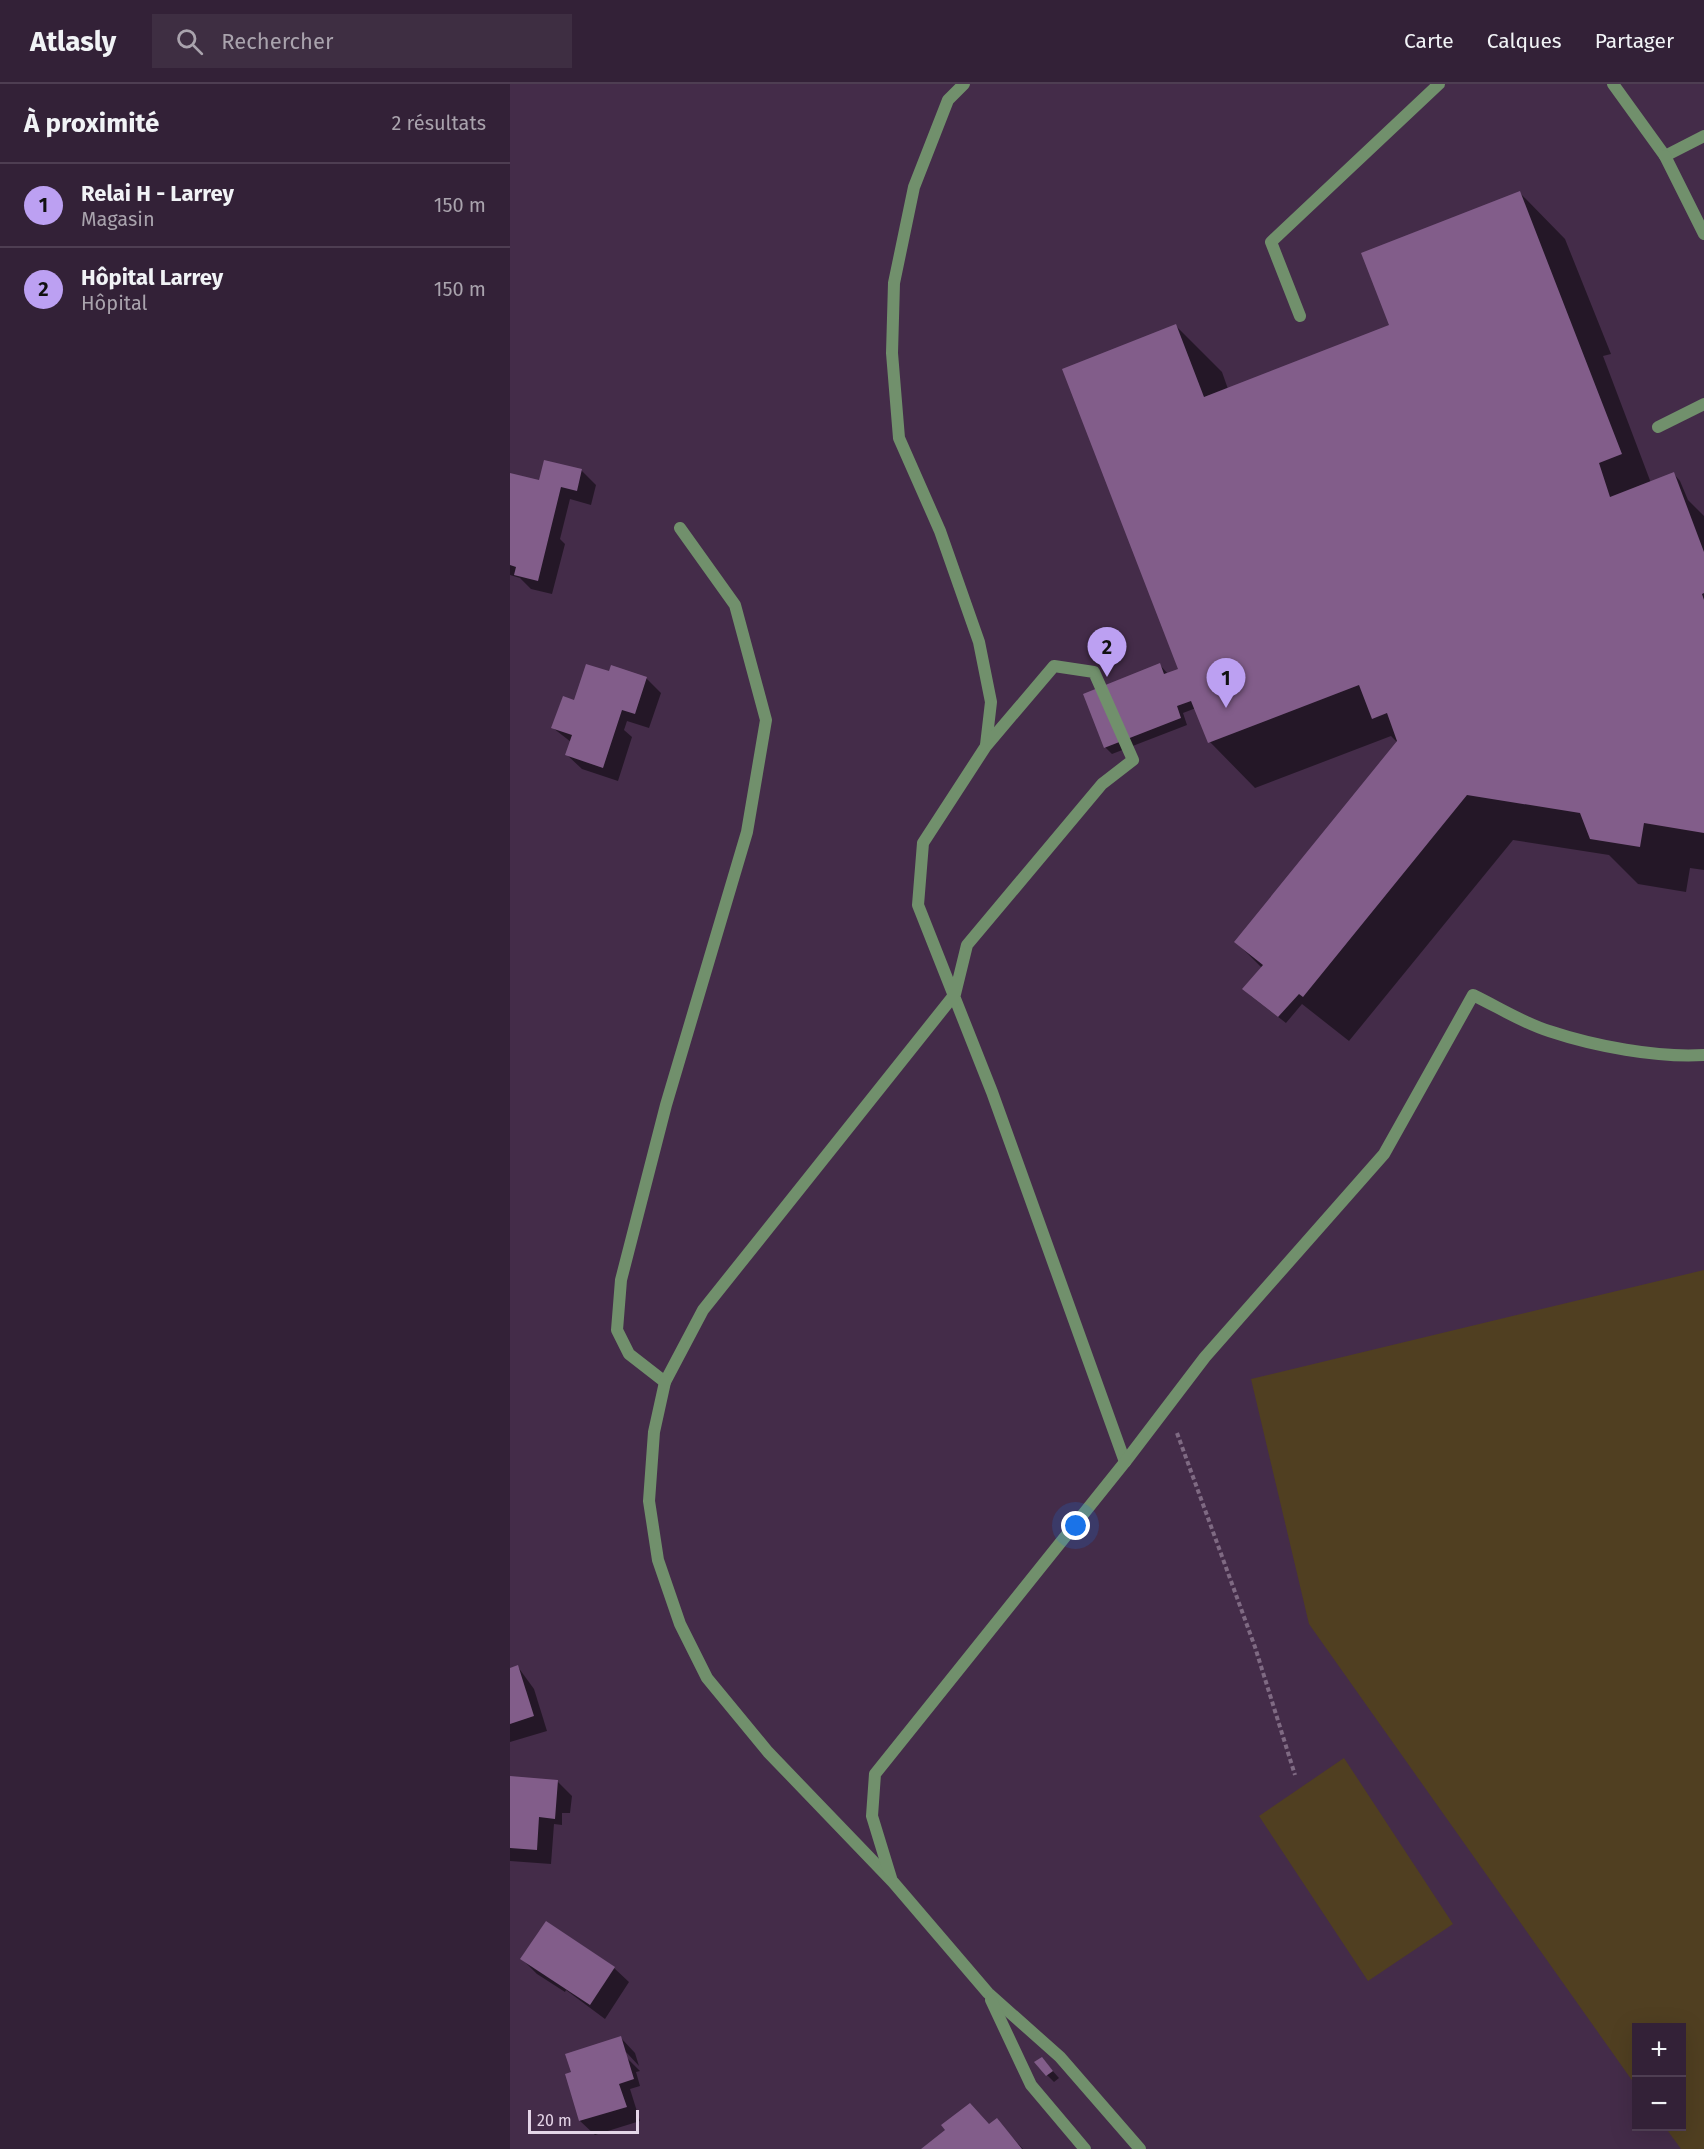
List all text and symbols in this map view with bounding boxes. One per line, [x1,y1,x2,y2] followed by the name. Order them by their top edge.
[152,14,572,68] search box
[30,25,116,58] text: Atlasly
[173,25,206,58] icon: search
[221,28,333,55] text: Rechercher
[1404,28,1454,54] text: Carte
[1487,28,1562,54] text: Calques
[1595,28,1674,54] text: Partager
[24,108,159,139] text: À proximité
[391,111,486,135] text: 2 résultats
[81,180,234,207] text: Relai H - Larrey
[39,193,48,217] text: 1
[434,193,486,217] text: 150 m
[81,207,155,231] text: Magasin
[81,264,223,291] text: Hôpital Larrey
[38,277,49,301] text: 2
[434,277,486,301] text: 150 m
[81,291,147,315] text: Hôpital
[1088,628,1126,677] pin: 2
[1206,658,1246,708] pin: 1
[1061,1511,1090,1540] your location
[1632,2023,1686,2131] map controls
[1632,2023,1686,2077] button: +
[1632,2077,1686,2131] button: −
[528,2107,639,2134] scale bar
[537,2111,572,2130] text: 20 m

